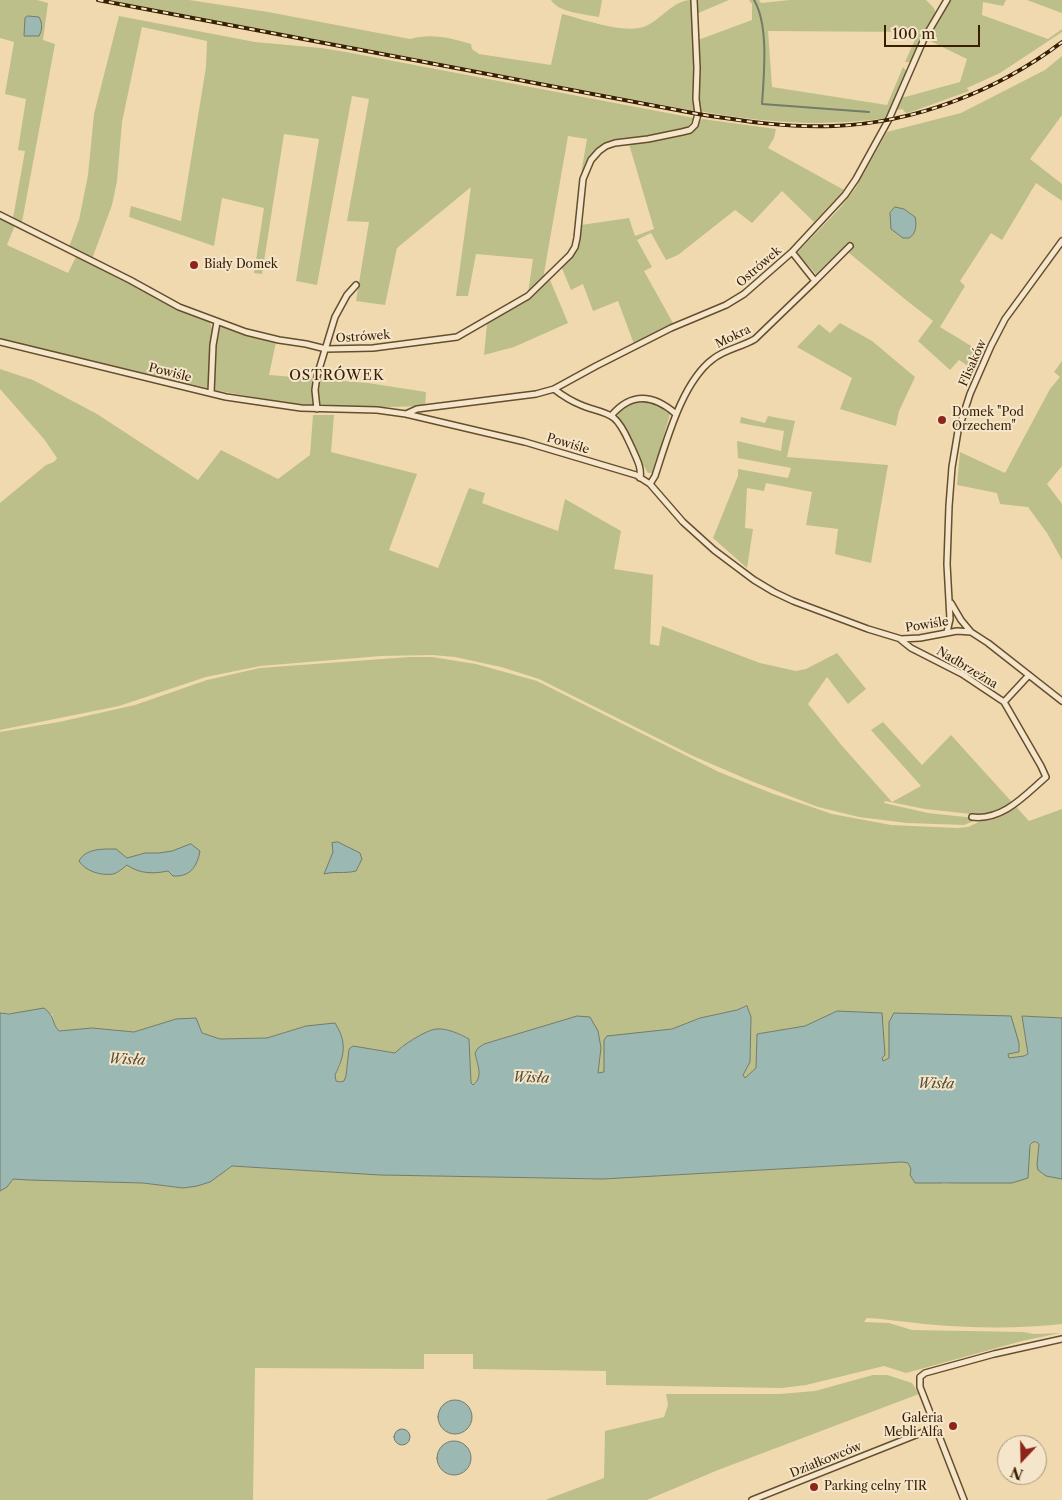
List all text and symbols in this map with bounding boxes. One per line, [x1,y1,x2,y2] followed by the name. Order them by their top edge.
[887,15,983,47] scale bar
[892,24,935,43] text: 100 m
[734,244,784,290] street label: Ostrówek
[204,258,278,272] place label: Biały Domek
[188,259,200,271] marker: Biały Domek
[713,322,753,352] street label: Mokra
[335,328,391,346] street label: Ostrówek
[956,337,990,389] street label: Flisaków
[147,361,193,385] street label: Powiśle
[288,368,386,384] district label: OSTRÓWEK
[952,406,1024,434] place label: Domek "Pod Orzechem"
[936,414,948,426] marker: Domek "Pod Orzechem"
[545,431,591,457] street label: Powiśle
[904,614,950,636] street label: Powiśle
[934,644,1000,692] street label: Nadbrzeżna
[108,1051,146,1069] water label: Wisła
[512,1069,550,1087] water label: Wisła
[917,1075,955,1093] water label: Wisła
[884,1412,943,1440] place label: Galeria Mebli Alfa
[947,1420,959,1432] marker: Galeria Mebli Alfa
[997,1435,1047,1485] north arrow
[788,1439,864,1481] street label: Działkowców
[1008,1462,1026,1484] text: N
[824,1480,927,1494] place label: Parking celny TIR
[808,1481,820,1493] marker: Parking celny TIR

